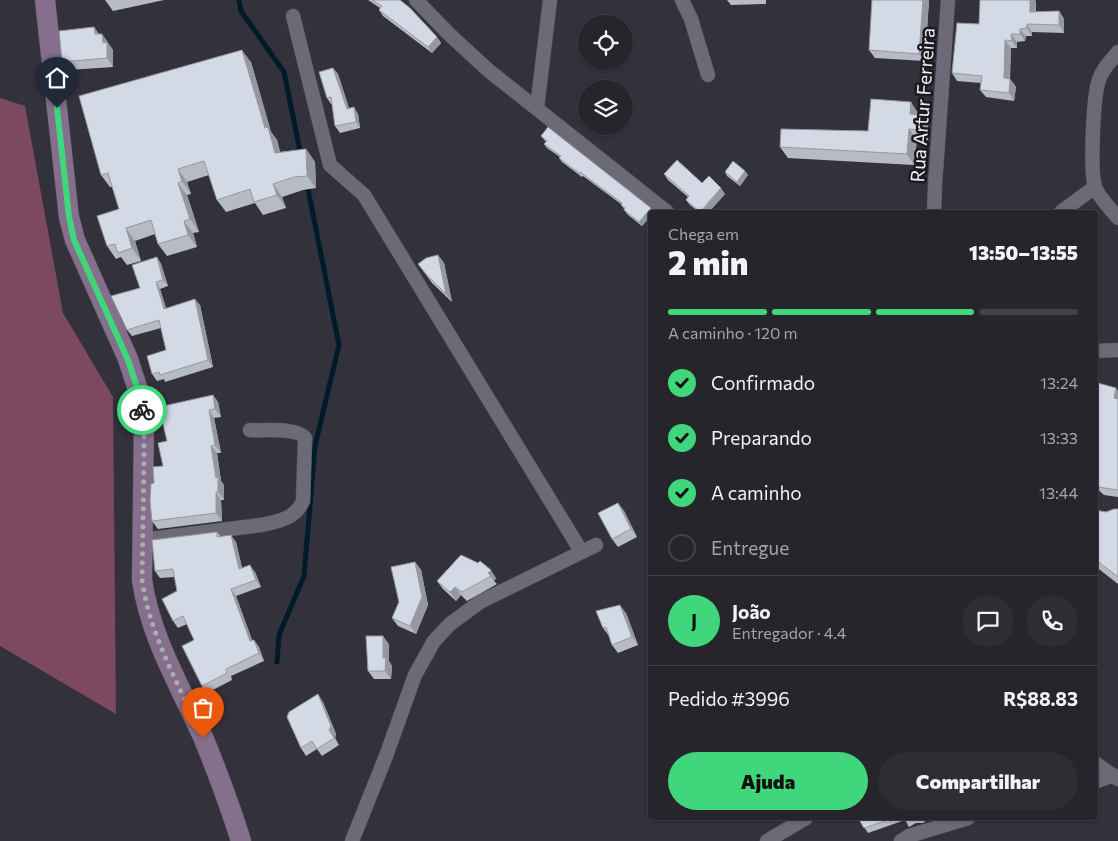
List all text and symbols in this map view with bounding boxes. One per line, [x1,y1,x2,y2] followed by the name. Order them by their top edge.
[578,15,633,135] map controls
[578,15,633,70] button: locate
[905,27,939,183] street label: Rua Artur Ferreira
[36,57,78,108] pin
[43,64,71,92] icon: home
[578,80,633,135] button: layers
[668,224,739,243] text: Chega em
[969,241,1078,264] text: 13:50–13:55
[668,242,748,282] text: 2 min
[668,323,797,342] text: A caminho · 120 m
[668,369,696,397] icon: check
[711,371,815,394] text: Confirmado
[1040,373,1078,392] text: 13:24
[117,385,167,435] courier
[128,396,156,424] icon: bike
[668,424,696,452] icon: check
[711,426,812,449] text: Preparando
[1040,428,1078,447] text: 13:33
[668,479,696,507] icon: check
[711,481,802,504] text: A caminho
[1039,483,1078,502] text: 13:44
[711,536,789,559] text: Entregue
[962,595,1014,647] button: chat
[1026,595,1078,647] button: phone
[732,600,771,623] text: João
[691,609,697,632] text: J
[732,623,846,642] text: Entregador · 4.4
[182,687,224,738] pin
[668,687,790,710] text: Pedido #3996
[1003,687,1078,710] text: R$88.83
[189,694,217,722] icon: bag
[668,752,868,810] button: Ajuda
[878,752,1078,810] button: Compartilhar

